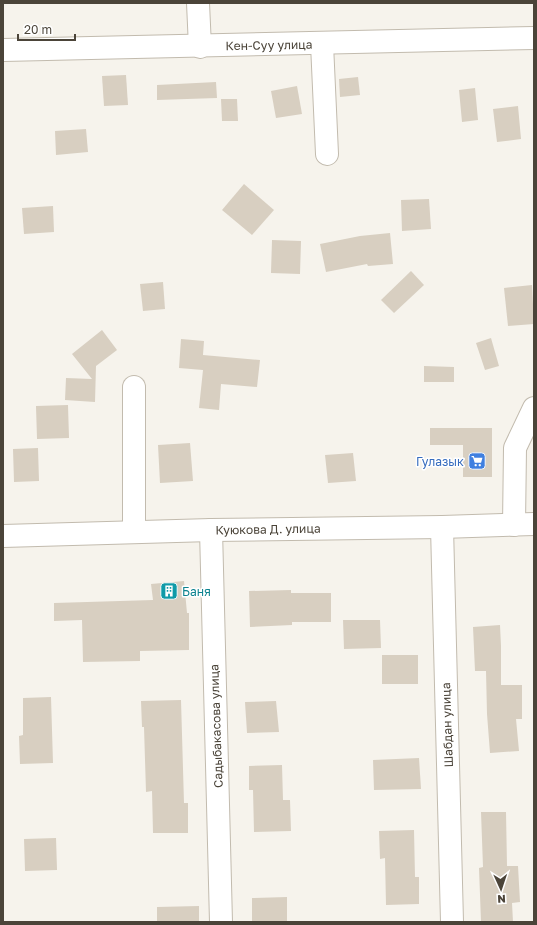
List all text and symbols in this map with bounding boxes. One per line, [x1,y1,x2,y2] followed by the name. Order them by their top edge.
[18,16,75,42] scale bar
[24,22,52,37] text: 20 m
[225,37,313,53] street label: Кен-Суу улица
[467,451,487,471] supermarket icon: Гулазык
[416,454,464,469] place label: Гулазык
[215,521,321,537] street label: Куюкова Д. улица
[159,581,179,601] building icon: Баня
[182,584,211,599] place label: Баня
[206,664,226,788] street label: Садыбакасова улица
[438,682,456,768] street label: Шабдан улица
[481,869,521,909] north arrow
[497,893,506,906] text: N

